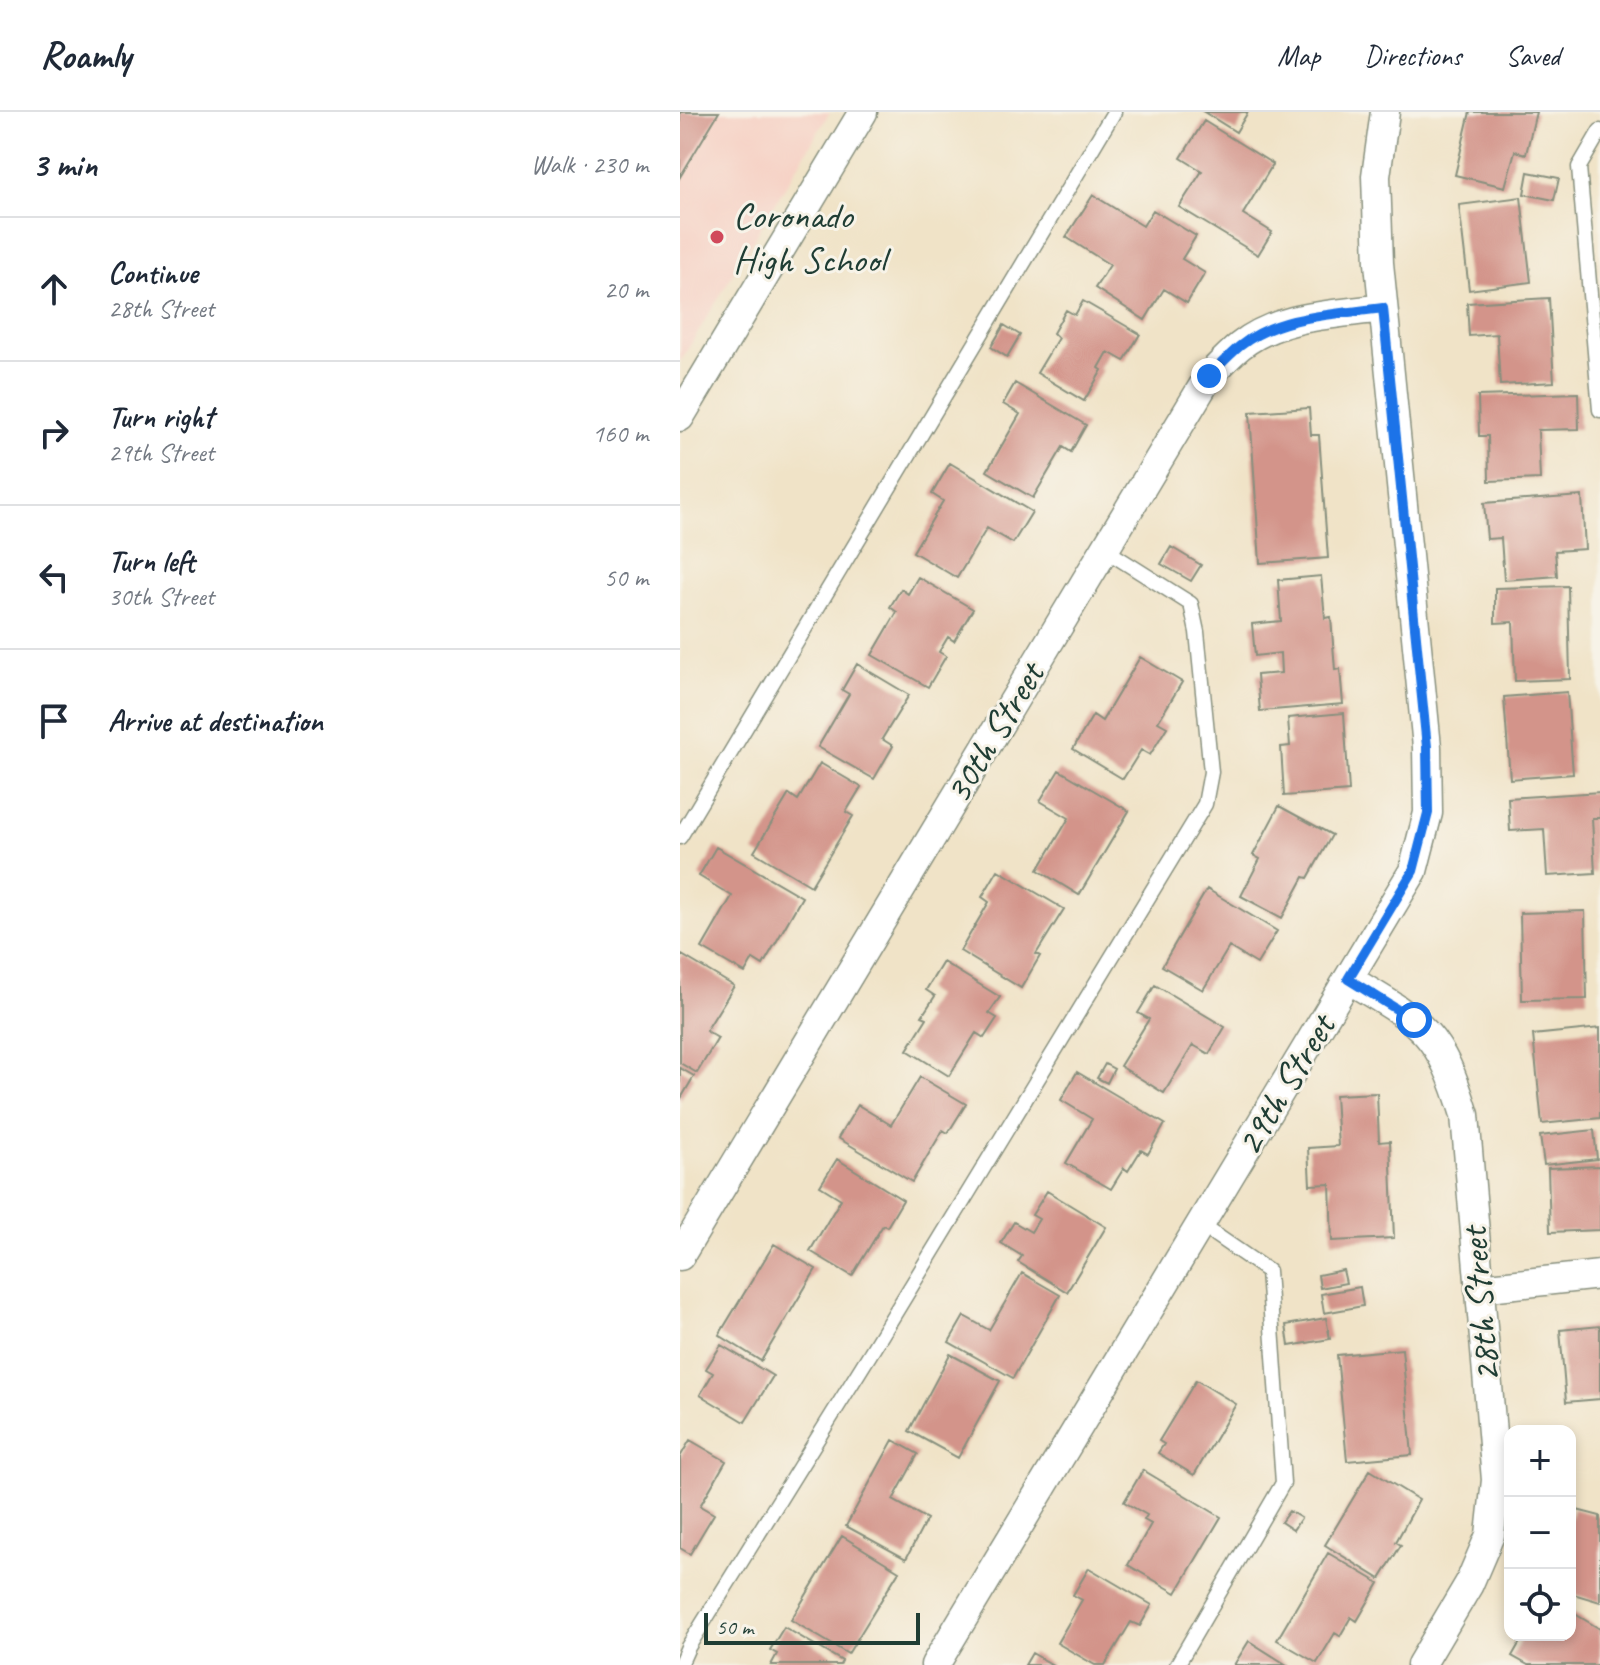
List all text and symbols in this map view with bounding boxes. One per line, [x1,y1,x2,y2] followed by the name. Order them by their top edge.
[40,32,131,79] text: Roamly
[1277,38,1320,73] text: Map
[1364,38,1462,73] text: Directions
[1506,38,1560,73] text: Saved
[32,143,97,186] text: 3 min
[531,148,648,181] text: Walk · 230 m
[733,192,892,283] place label: Coronado High School
[708,228,726,246] marker: Coronado High School
[108,254,198,292] text: Continue
[32,267,76,311] icon: ahead
[604,273,648,306] text: 20 m
[108,292,214,325] text: 28th Street
[1191,358,1227,394] route end
[108,398,213,436] text: Turn right
[32,411,76,455] icon: right
[592,417,648,450] text: 160 m
[108,436,214,469] text: 29th Street
[108,542,195,580] text: Turn left
[32,555,76,599] icon: left
[604,561,648,594] text: 50 m
[108,580,214,613] text: 30th Street
[934,651,1056,812] street label: 30th Street
[32,699,76,743] icon: arrive
[108,702,323,740] text: Arrive at destination
[1396,1002,1432,1038] route start
[1225,1003,1347,1164] street label: 29th Street
[1450,1222,1510,1384] street label: 28th Street
[1504,1425,1576,1641] map controls
[1504,1425,1576,1497] button: +
[1504,1497,1576,1569] button: −
[1504,1569,1576,1641] button: locate
[704,1609,920,1645] scale bar
[716,1613,753,1641] text: 50 m

